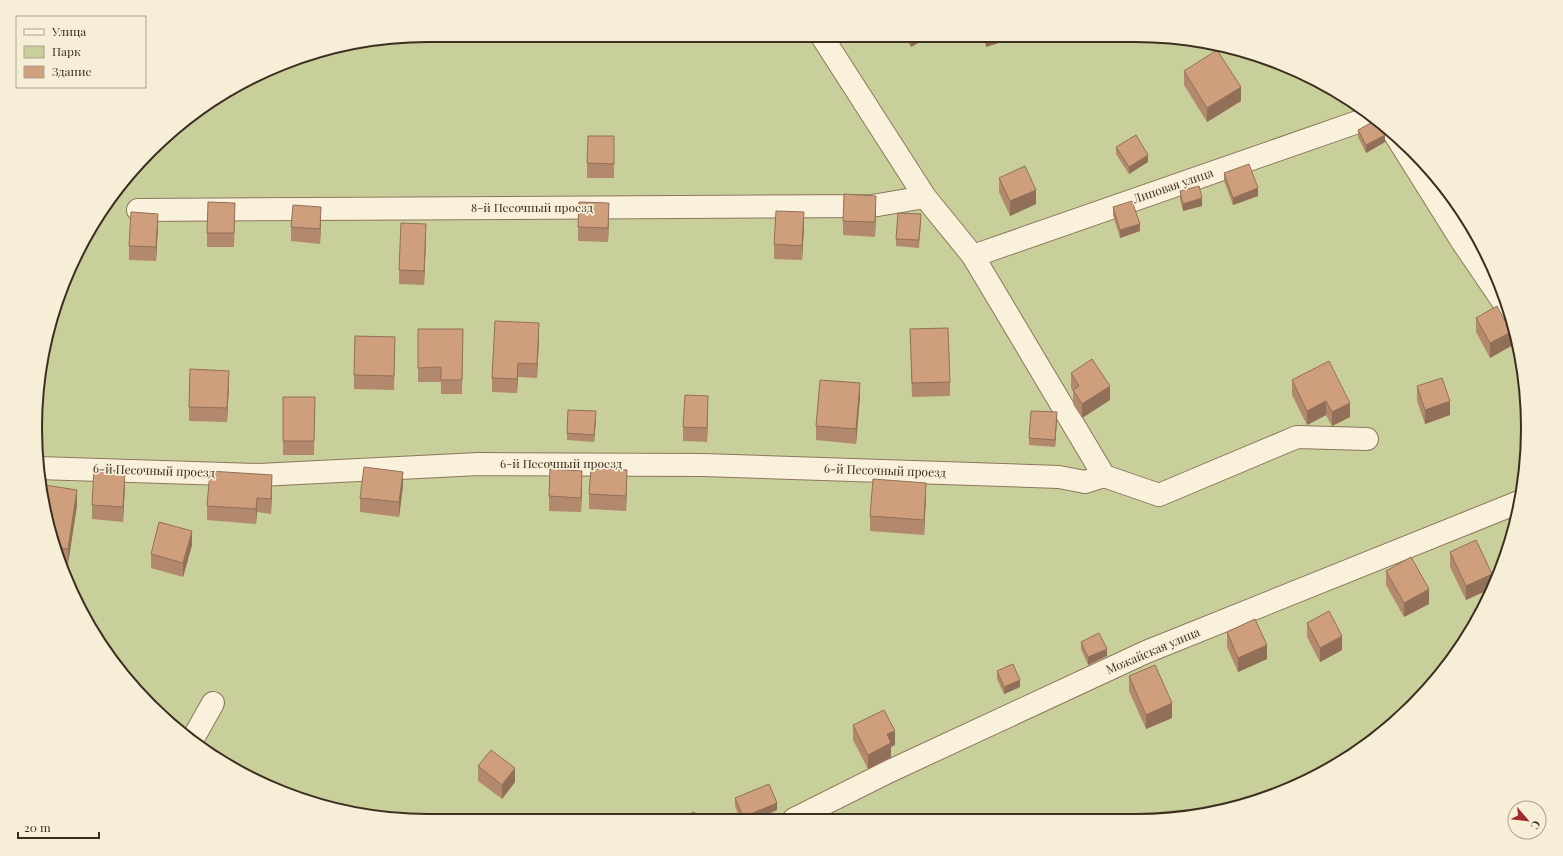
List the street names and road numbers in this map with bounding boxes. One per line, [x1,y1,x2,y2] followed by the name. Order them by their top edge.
[1129,164,1215,207] street label: Липовая улица
[471,199,594,215] street label: 8-й Песочный проезд
[500,455,623,471] street label: 6-й Песочный проезд
[93,460,216,480] street label: 6-й Песочный проезд
[824,460,947,480] street label: 6-й Песочный проезд
[1103,623,1202,677] street label: Можайская улица

